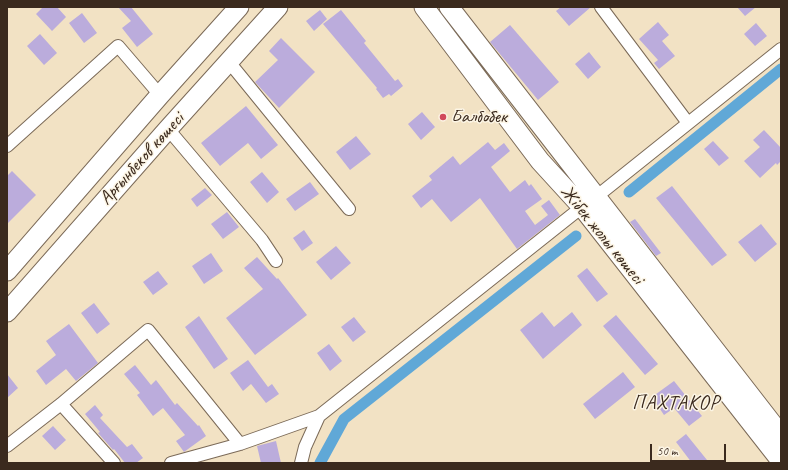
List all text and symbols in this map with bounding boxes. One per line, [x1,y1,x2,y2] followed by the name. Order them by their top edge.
[451,106,507,128] place label: Балбобек
[95,108,189,210] street label: Арғынбеков көшесі
[438,112,448,122] marker: Балбобек
[555,181,649,289] street label: Жібек жолы көшесі
[631,392,721,416] district label: ПАХТАКОР
[652,436,728,462] scale bar
[657,443,677,459] text: 50 m

